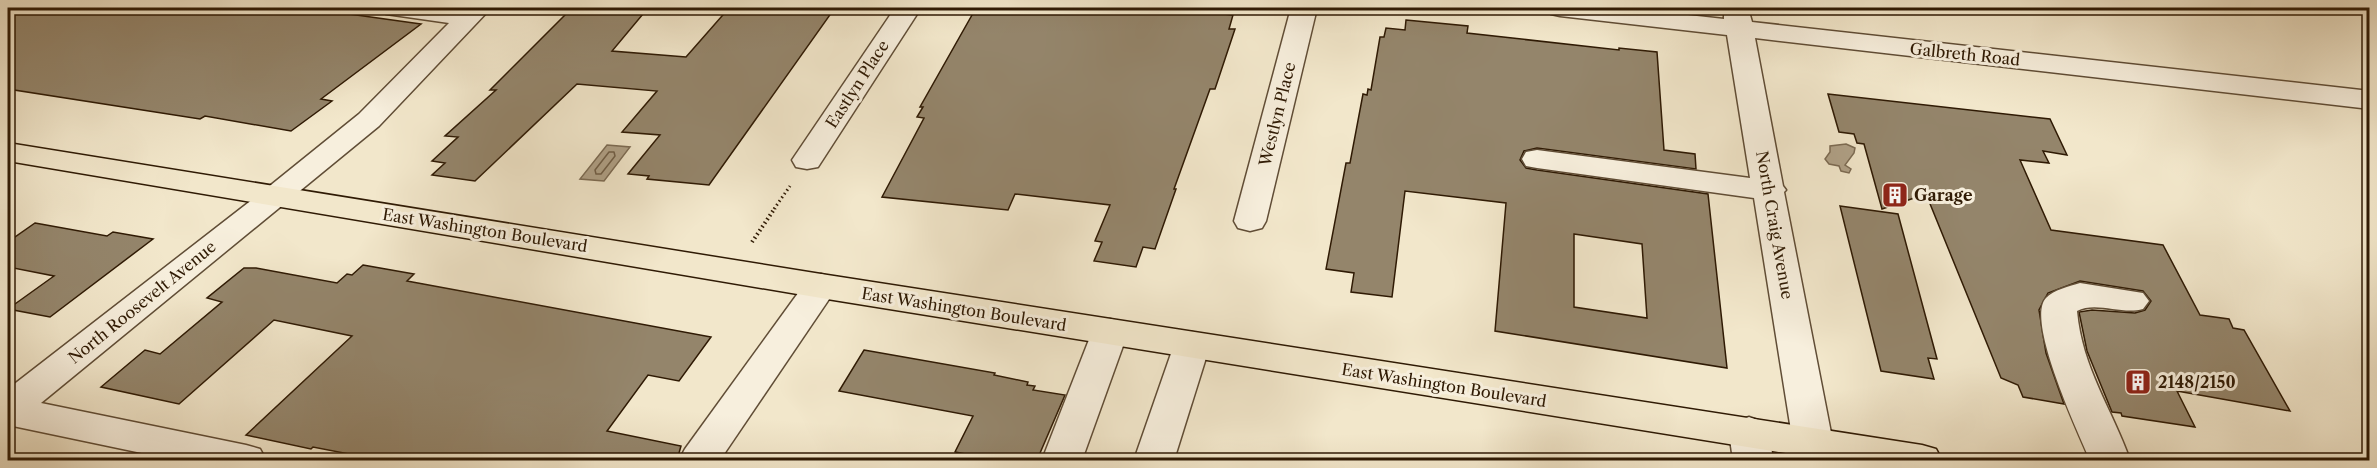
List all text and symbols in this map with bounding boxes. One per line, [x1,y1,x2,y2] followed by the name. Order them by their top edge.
[821,36,893,132] street label: Eastlyn Place
[1909,38,2021,70] street label: Galbreth Road
[1254,60,1300,169] street label: Westlyn Place
[1752,149,1798,301] street label: North Craig Avenue
[1880,180,1910,210] building icon: Garage
[1914,185,1973,205] place label: Garage
[381,204,589,256] street label: East Washington Boulevard
[64,236,220,368] street label: North Roosevelt Avenue
[860,283,1068,335] street label: East Washington Boulevard
[1340,359,1548,411] street label: East Washington Boulevard
[2123,367,2153,397] building icon: 2148/2150
[2158,372,2236,392] place label: 2148/2150

